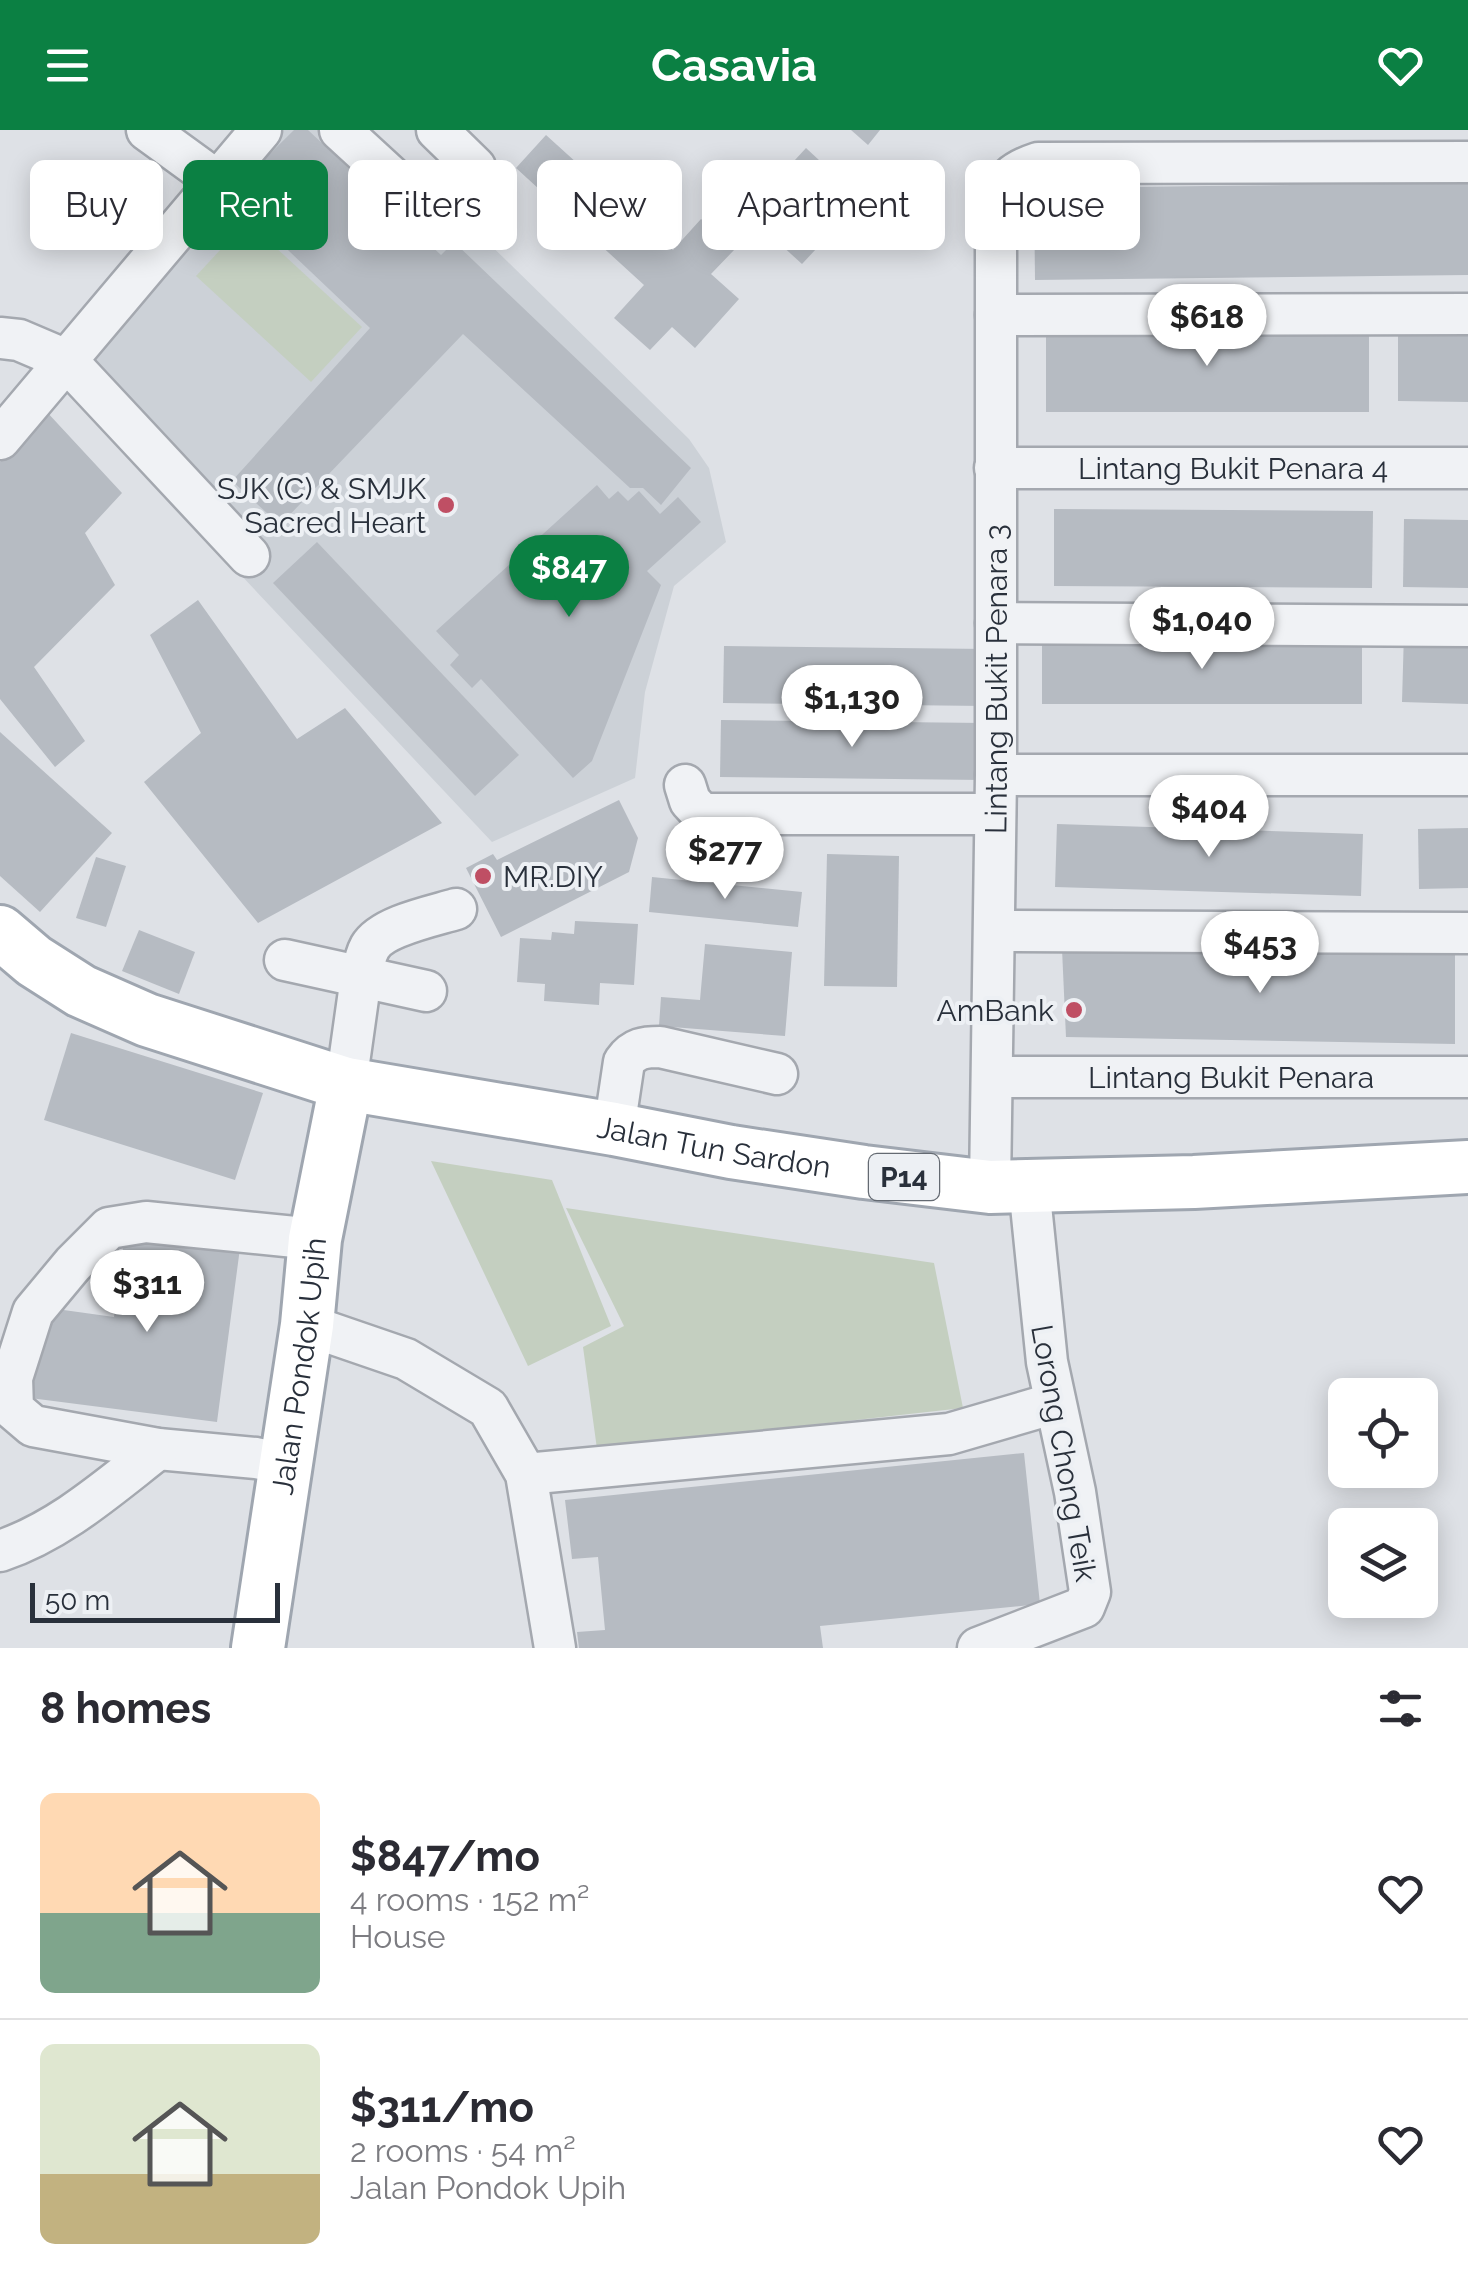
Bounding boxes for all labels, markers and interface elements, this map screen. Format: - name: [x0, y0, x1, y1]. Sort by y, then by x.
- icon: menu: [40, 38, 95, 93]
- icon: heart: [1373, 38, 1428, 93]
- text: Casavia: [651, 39, 817, 92]
- chip: Buy: [30, 160, 163, 250]
- chip: Rent: [183, 160, 328, 250]
- chip: Filters: [348, 160, 517, 250]
- chip: New: [537, 160, 682, 250]
- chip: Apartment: [702, 160, 945, 250]
- chip: House: [965, 160, 1140, 250]
- pin: $618: [1148, 284, 1266, 369]
- text: $618: [1170, 298, 1244, 335]
- street label: Lintang Bukit Penara 4: [1078, 451, 1388, 486]
- place label: SJK (C) & SMJK Sacred Heart: [217, 471, 427, 540]
- marker: SJK (C) & SMJK Sacred Heart: [435, 494, 457, 516]
- street label: Lintang Bukit Penara 3: [978, 524, 1014, 834]
- pin: $847: [510, 535, 628, 620]
- text: $847: [531, 549, 607, 586]
- pin: $1,040: [1121, 587, 1283, 672]
- text: $1,040: [1151, 601, 1253, 638]
- pin: $1,130: [771, 665, 933, 750]
- text: $1,130: [804, 679, 900, 716]
- pin: $404: [1150, 775, 1268, 860]
- text: $404: [1171, 789, 1247, 826]
- pin: $277: [666, 817, 784, 902]
- text: $277: [688, 831, 762, 868]
- place label: MR.DIY: [503, 859, 603, 894]
- marker: MR.DIY: [472, 865, 494, 887]
- pin: $453: [1201, 911, 1319, 996]
- text: $453: [1223, 925, 1297, 962]
- place label: AmBank: [936, 993, 1054, 1028]
- marker: AmBank: [1063, 999, 1085, 1021]
- street label: Lintang Bukit Penara: [1088, 1060, 1374, 1095]
- street label: Jalan Tun Sardon: [595, 1109, 833, 1184]
- road number: P14: [869, 1154, 939, 1200]
- street label: Jalan Pondok Upih: [264, 1236, 333, 1497]
- pin: $311: [88, 1250, 206, 1335]
- text: $311: [112, 1264, 182, 1301]
- street label: Lorong Chong Teik: [1024, 1322, 1104, 1584]
- map controls: [1328, 1378, 1438, 1618]
- button: locate: [1328, 1378, 1438, 1488]
- button: layers: [1328, 1508, 1438, 1618]
- scale bar: [30, 1578, 280, 1622]
- text: 50 m: [45, 1584, 110, 1617]
- icon: filters: [1373, 1681, 1428, 1736]
- text: 8 homes: [40, 1684, 211, 1733]
- text: $847/mo: [350, 1832, 540, 1881]
- icon: home: [120, 1833, 240, 1953]
- icon: heart: [1373, 1866, 1428, 1921]
- text: 4 rooms · 152 m²: [350, 1881, 589, 1918]
- text: House: [350, 1918, 446, 1955]
- text: $311/mo: [350, 2083, 534, 2132]
- icon: home: [120, 2084, 240, 2204]
- icon: heart: [1373, 2117, 1428, 2172]
- text: 2 rooms · 54 m²: [350, 2132, 576, 2169]
- text: Jalan Pondok Upih: [350, 2169, 626, 2206]

